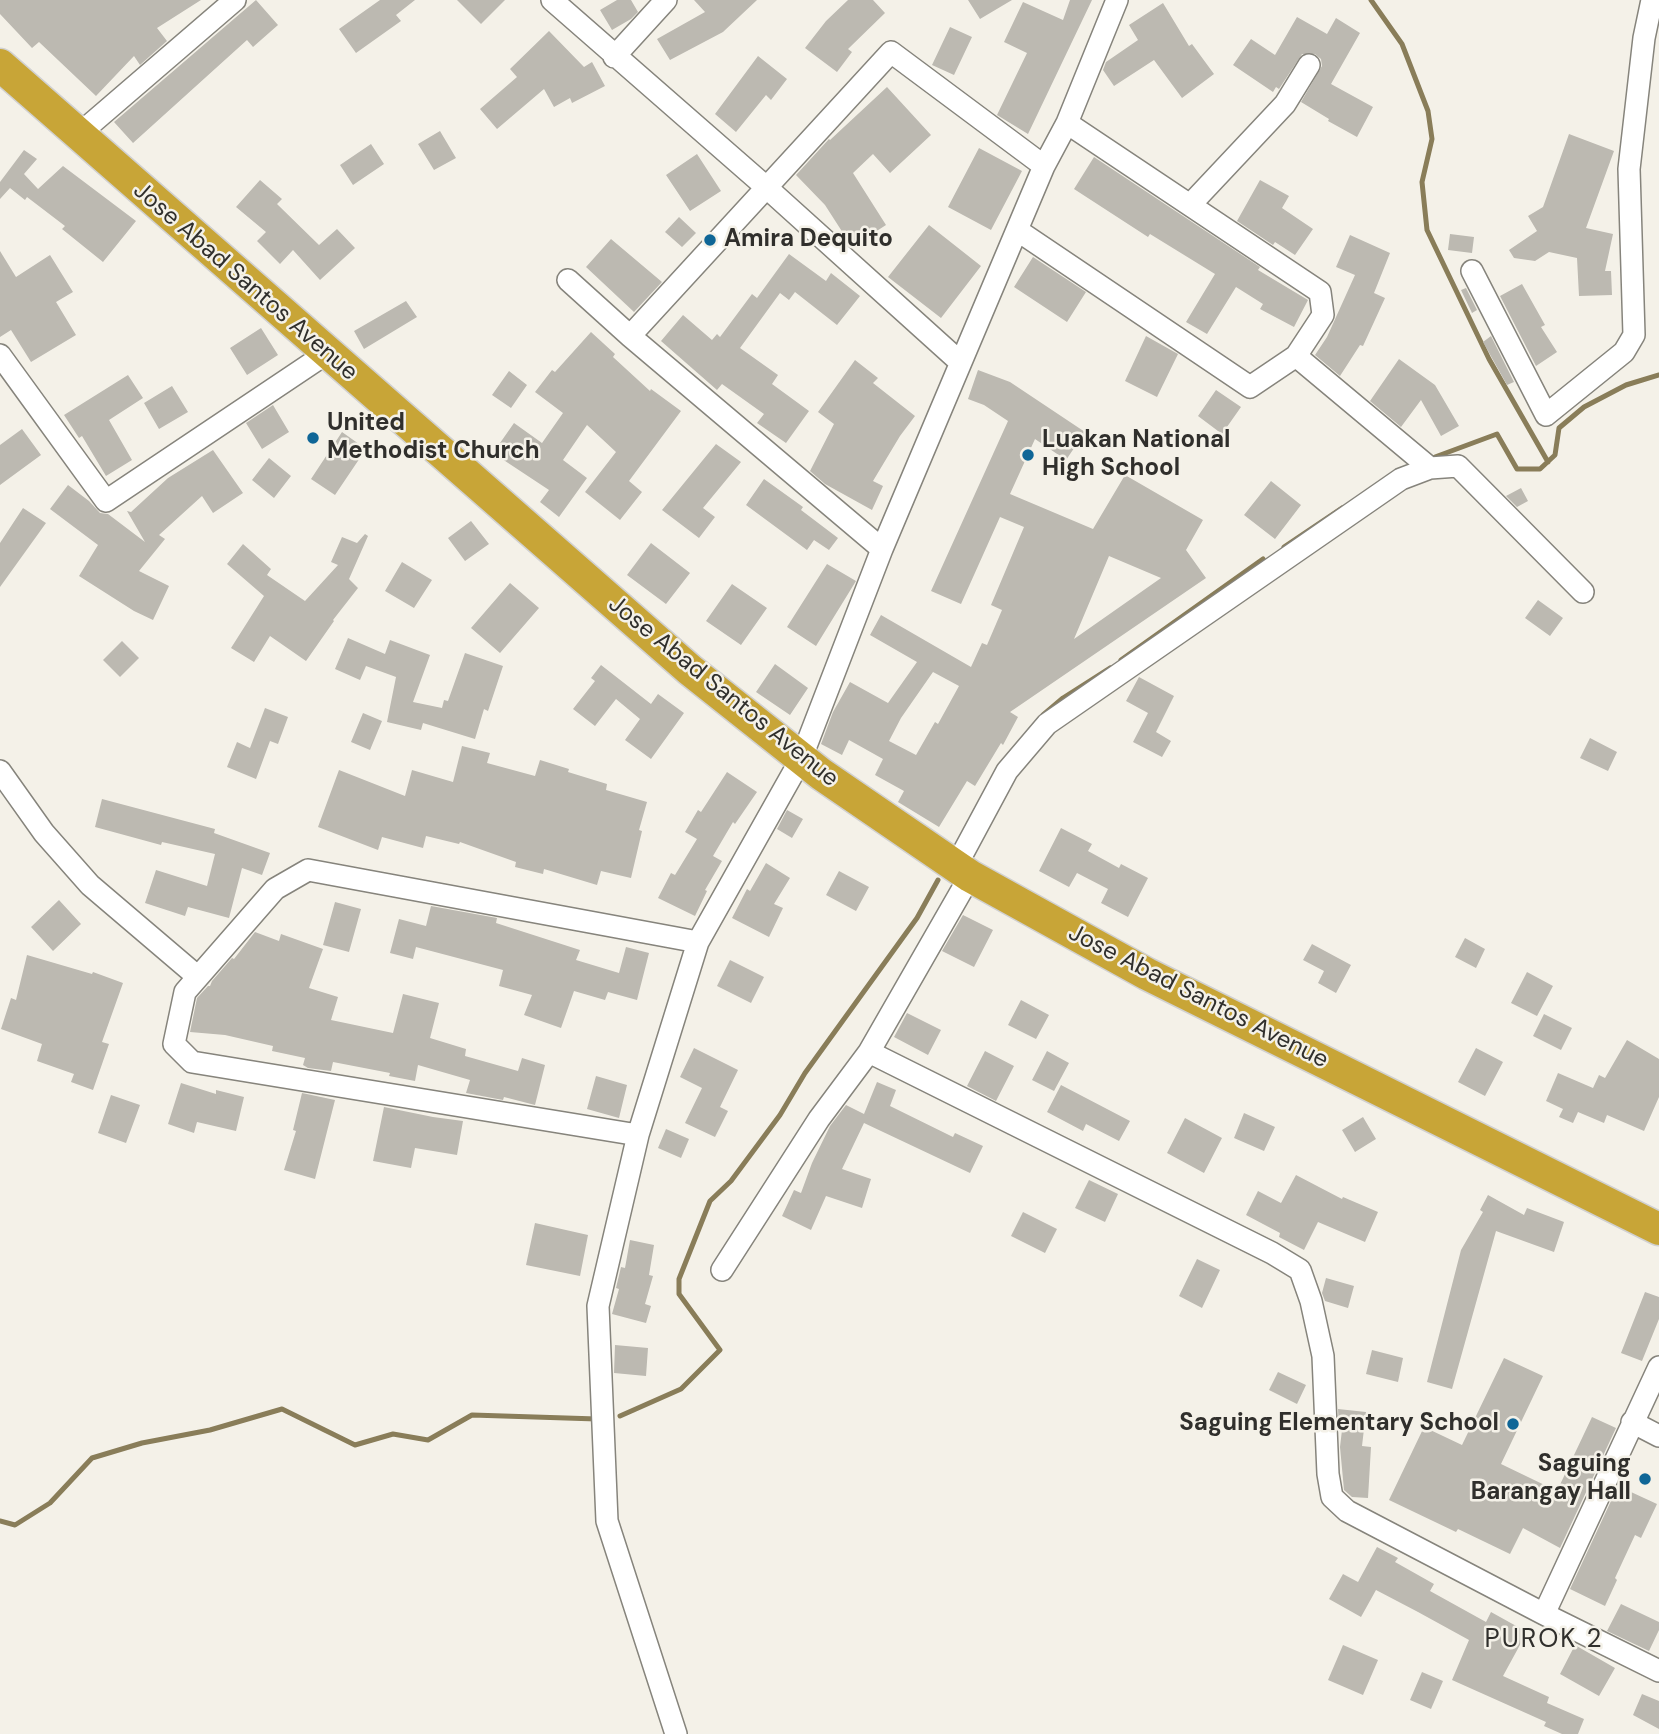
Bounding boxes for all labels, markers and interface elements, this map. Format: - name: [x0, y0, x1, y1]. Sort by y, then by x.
- street label: Jose Abad Santos Avenue: [127, 177, 363, 387]
- place label: Amira Dequito: [724, 226, 893, 254]
- marker: Amira Dequito: [702, 232, 718, 248]
- place label: United Methodist Church: [327, 410, 539, 466]
- place label: Luakan National High School: [1042, 427, 1230, 483]
- marker: United Methodist Church: [305, 430, 321, 446]
- marker: Luakan National High School: [1020, 447, 1036, 463]
- street label: Jose Abad Santos Avenue: [602, 590, 844, 794]
- street label: Jose Abad Santos Avenue: [1063, 919, 1333, 1075]
- place label: Saguing Elementary School: [1179, 1410, 1499, 1438]
- marker: Saguing Elementary School: [1505, 1416, 1521, 1432]
- place label: Saguing Barangay Hall: [1471, 1451, 1631, 1507]
- marker: Saguing Barangay Hall: [1637, 1471, 1653, 1487]
- district label: PUROK 2: [1485, 1624, 1603, 1656]

